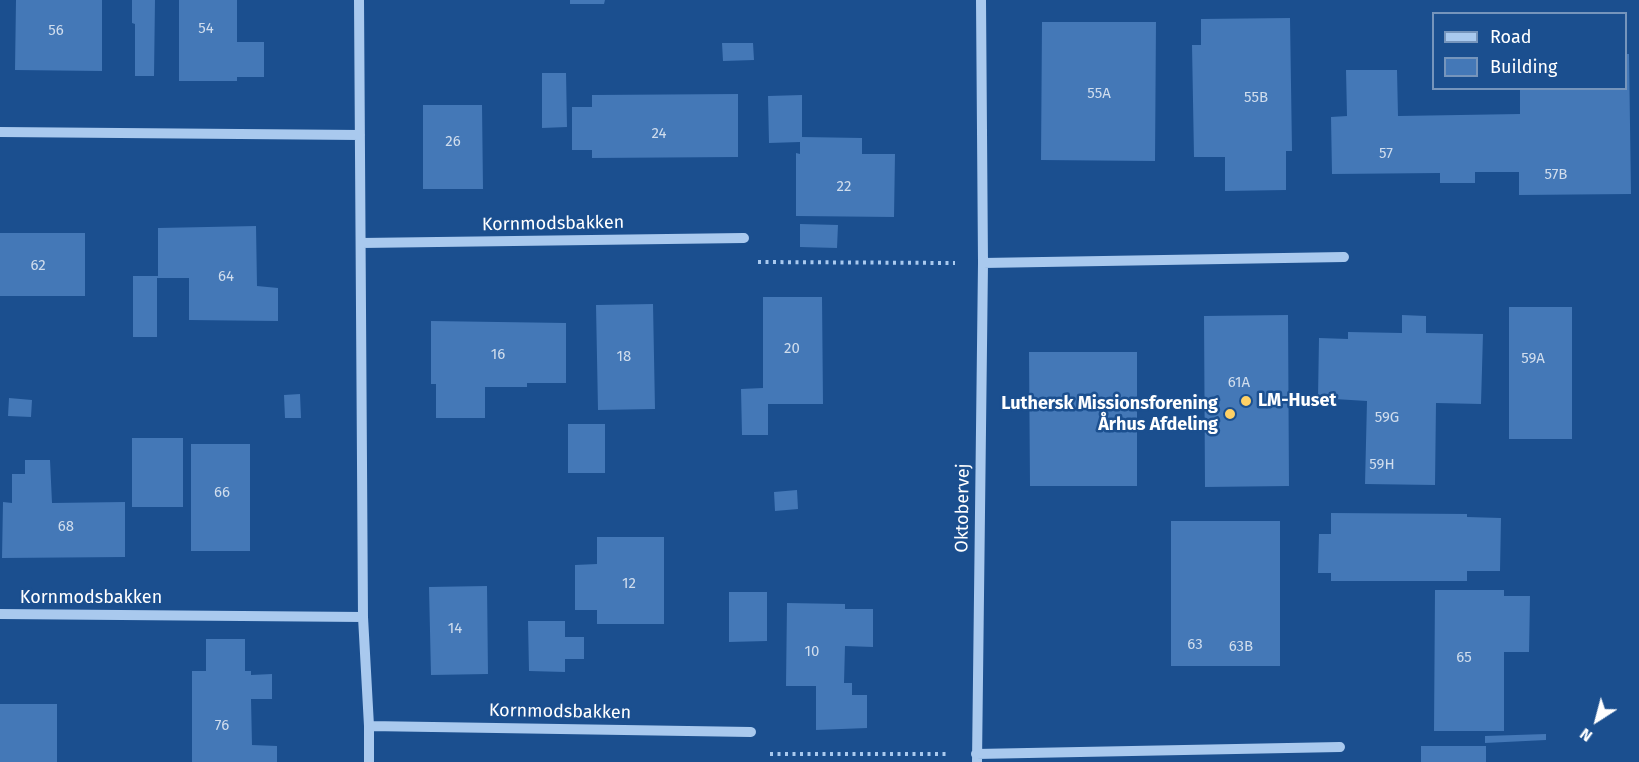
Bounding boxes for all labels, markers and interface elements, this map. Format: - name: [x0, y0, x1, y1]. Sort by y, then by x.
- legend: [1432, 12, 1627, 90]
- house number: 54: [198, 20, 214, 38]
- house number: 56: [48, 22, 64, 40]
- text: Road: [1490, 26, 1532, 48]
- text: Building: [1490, 56, 1557, 78]
- house number: 55A: [1087, 85, 1111, 103]
- house number: 55B: [1244, 89, 1268, 107]
- house number: 24: [652, 125, 666, 143]
- house number: 26: [445, 133, 461, 151]
- house number: 57: [1379, 145, 1393, 163]
- house number: 57B: [1545, 166, 1567, 184]
- house number: 22: [837, 178, 851, 196]
- street label: Kornmodsbakken: [482, 212, 624, 236]
- house number: 62: [30, 257, 46, 275]
- house number: 64: [218, 268, 234, 286]
- house number: 20: [784, 340, 800, 358]
- house number: 16: [491, 346, 505, 364]
- house number: 18: [617, 348, 631, 366]
- house number: 59A: [1521, 350, 1545, 368]
- house number: 61A: [1228, 374, 1250, 392]
- place label: LM-Huset: [1258, 390, 1336, 412]
- place label: Luthersk Missionsforening Århus Afdeling: [1001, 393, 1218, 436]
- marker: LM-Huset: [1239, 394, 1253, 408]
- marker: Luthersk Missionsforening Århus Afdeling: [1223, 407, 1237, 421]
- house number: 59G: [1375, 409, 1399, 427]
- house number: 59H: [1369, 456, 1395, 474]
- street label: Oktobervej: [951, 463, 975, 553]
- house number: 66: [214, 484, 230, 502]
- house number: 68: [58, 518, 74, 536]
- house number: 12: [622, 575, 636, 593]
- street label: Kornmodsbakken: [20, 587, 162, 609]
- house number: 14: [448, 620, 462, 638]
- house number: 63: [1187, 636, 1203, 654]
- house number: 63B: [1229, 638, 1253, 656]
- house number: 10: [805, 643, 819, 661]
- house number: 65: [1456, 649, 1472, 667]
- north arrow: [1567, 690, 1627, 750]
- street label: Kornmodsbakken: [489, 700, 631, 724]
- house number: 76: [215, 717, 229, 735]
- text: N: [1576, 724, 1596, 746]

